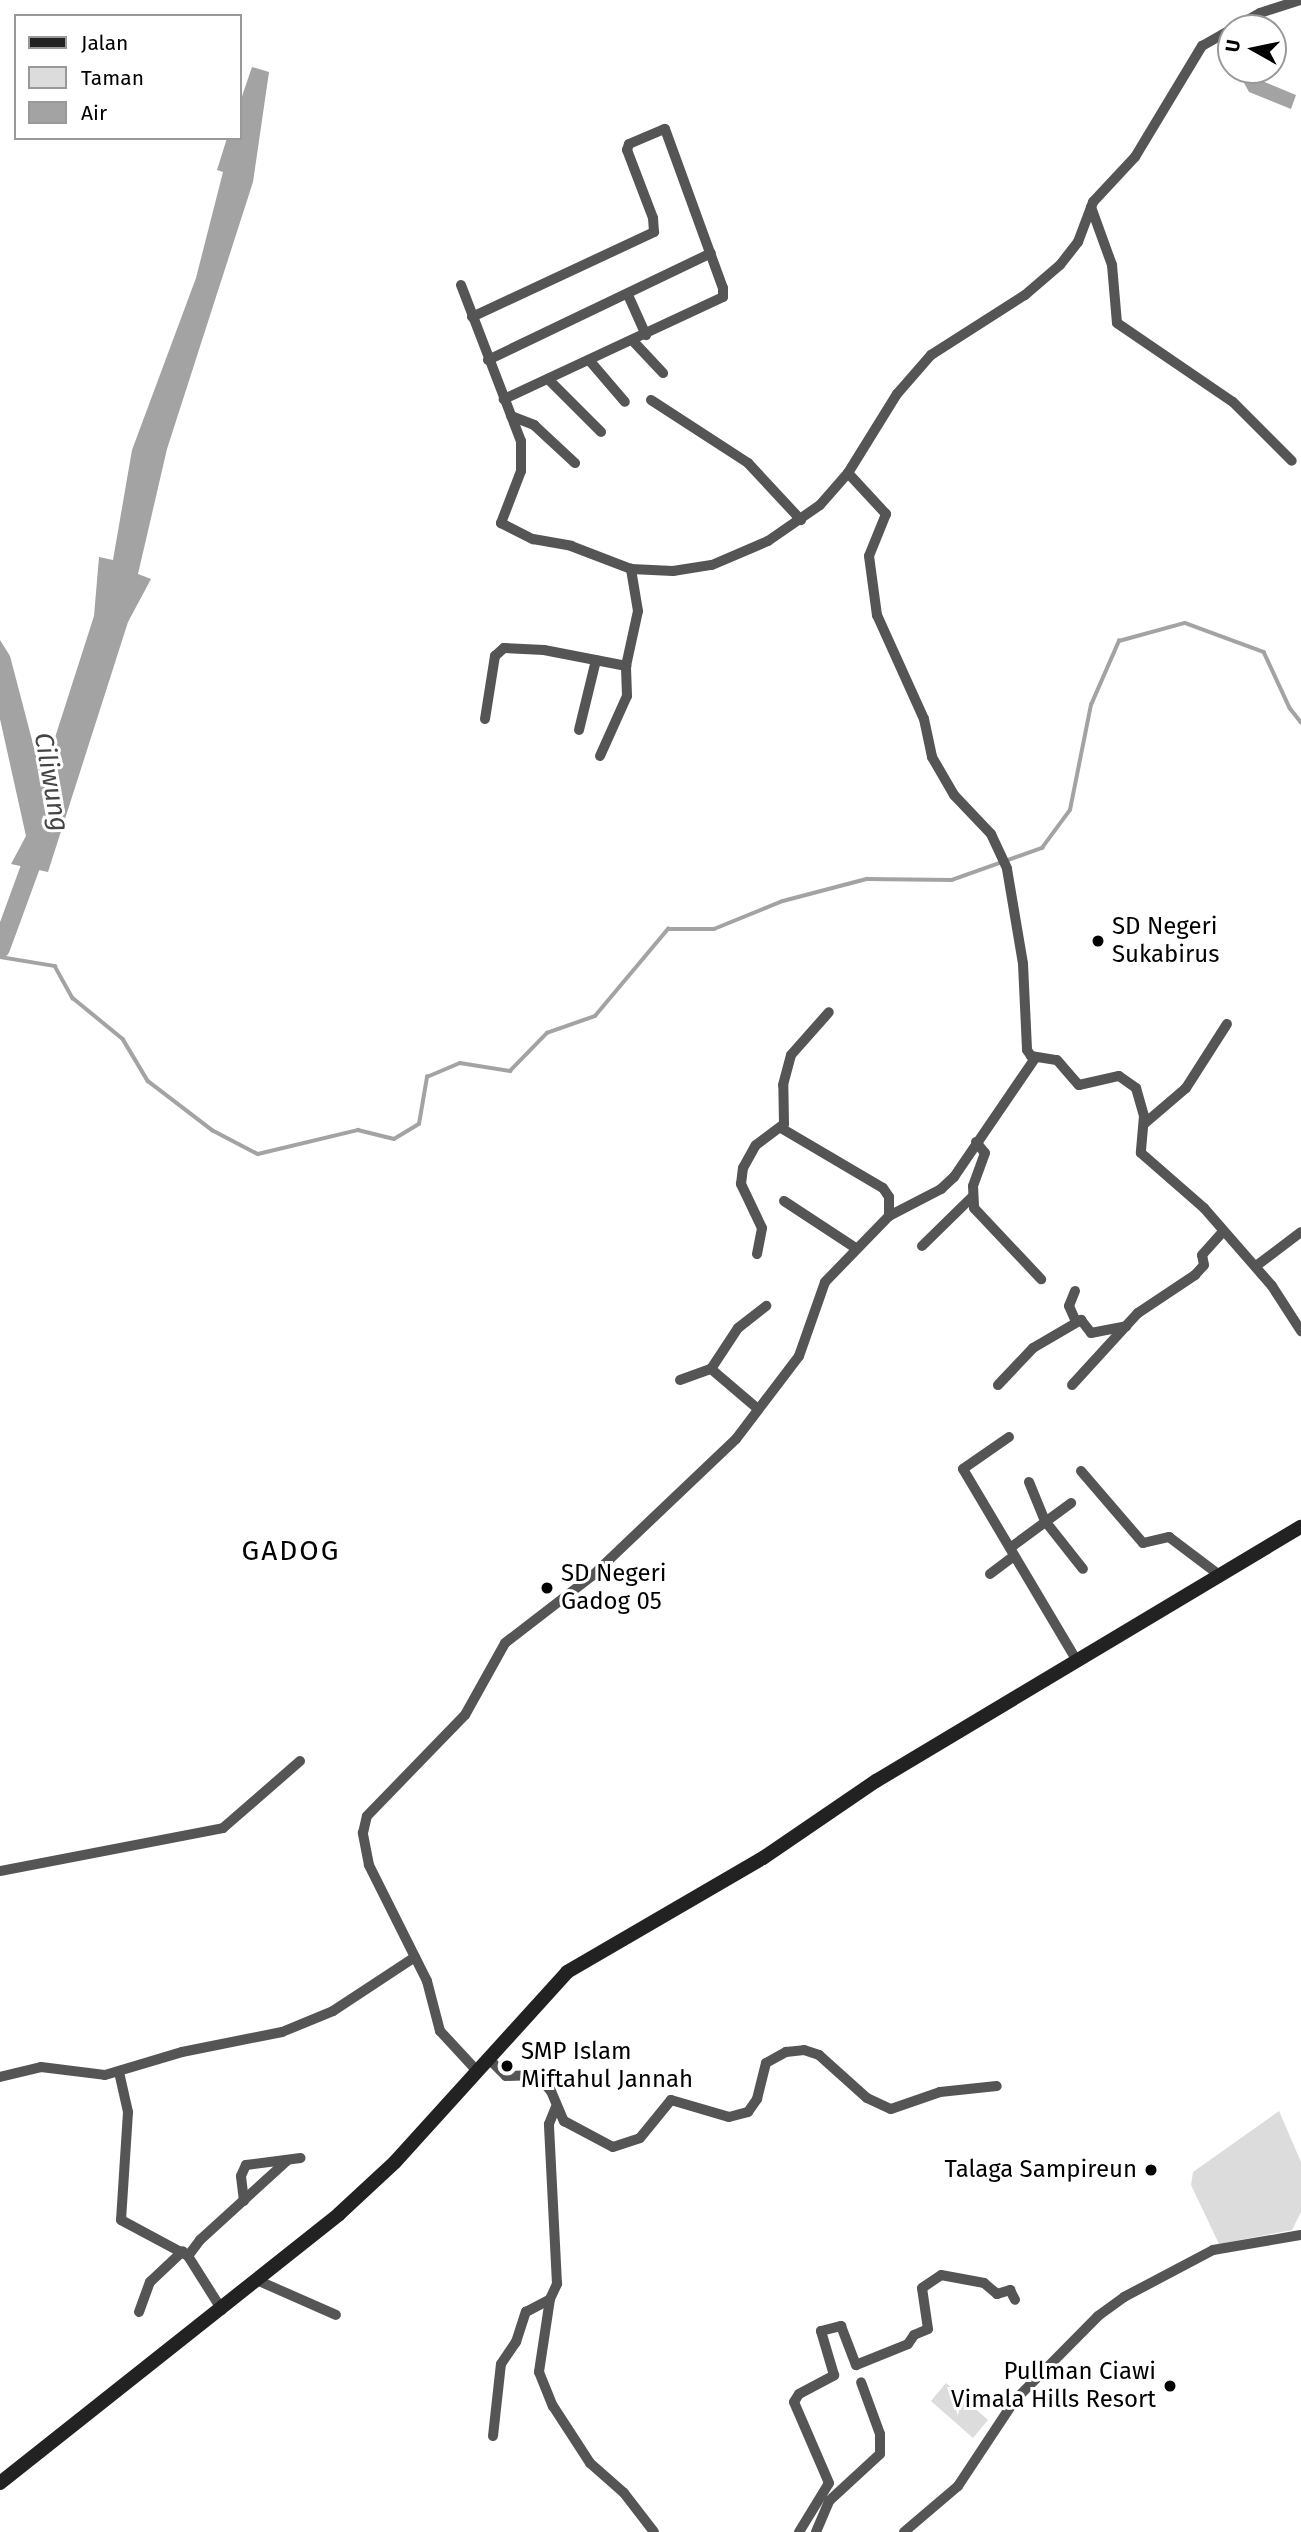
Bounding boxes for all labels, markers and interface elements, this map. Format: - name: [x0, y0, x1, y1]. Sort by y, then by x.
- legend: [14, 14, 242, 140]
- north arrow: [1217, 14, 1287, 84]
- text: Jalan: [81, 30, 128, 56]
- text: U: [1220, 38, 1245, 54]
- text: Taman: [81, 65, 144, 91]
- text: Air: [81, 100, 107, 126]
- water label: Ciliwung: [27, 730, 75, 834]
- place label: SD Negeri Sukabirus: [1112, 913, 1219, 969]
- marker: SD Negeri Sukabirus: [1090, 933, 1106, 949]
- district label: GADOG: [242, 1534, 340, 1568]
- place label: SD Negeri Gadog 05: [561, 1560, 667, 1616]
- marker: SD Negeri Gadog 05: [539, 1580, 555, 1596]
- place label: SMP Islam Miftahul Jannah: [521, 2038, 693, 2094]
- marker: SMP Islam Miftahul Jannah: [499, 2058, 515, 2074]
- place label: Talaga Sampireun: [944, 2156, 1137, 2184]
- marker: Talaga Sampireun: [1143, 2162, 1159, 2178]
- place label: Pullman Ciawi Vimala Hills Resort: [951, 2358, 1156, 2414]
- marker: Pullman Ciawi Vimala Hills Resort: [1162, 2378, 1178, 2394]

